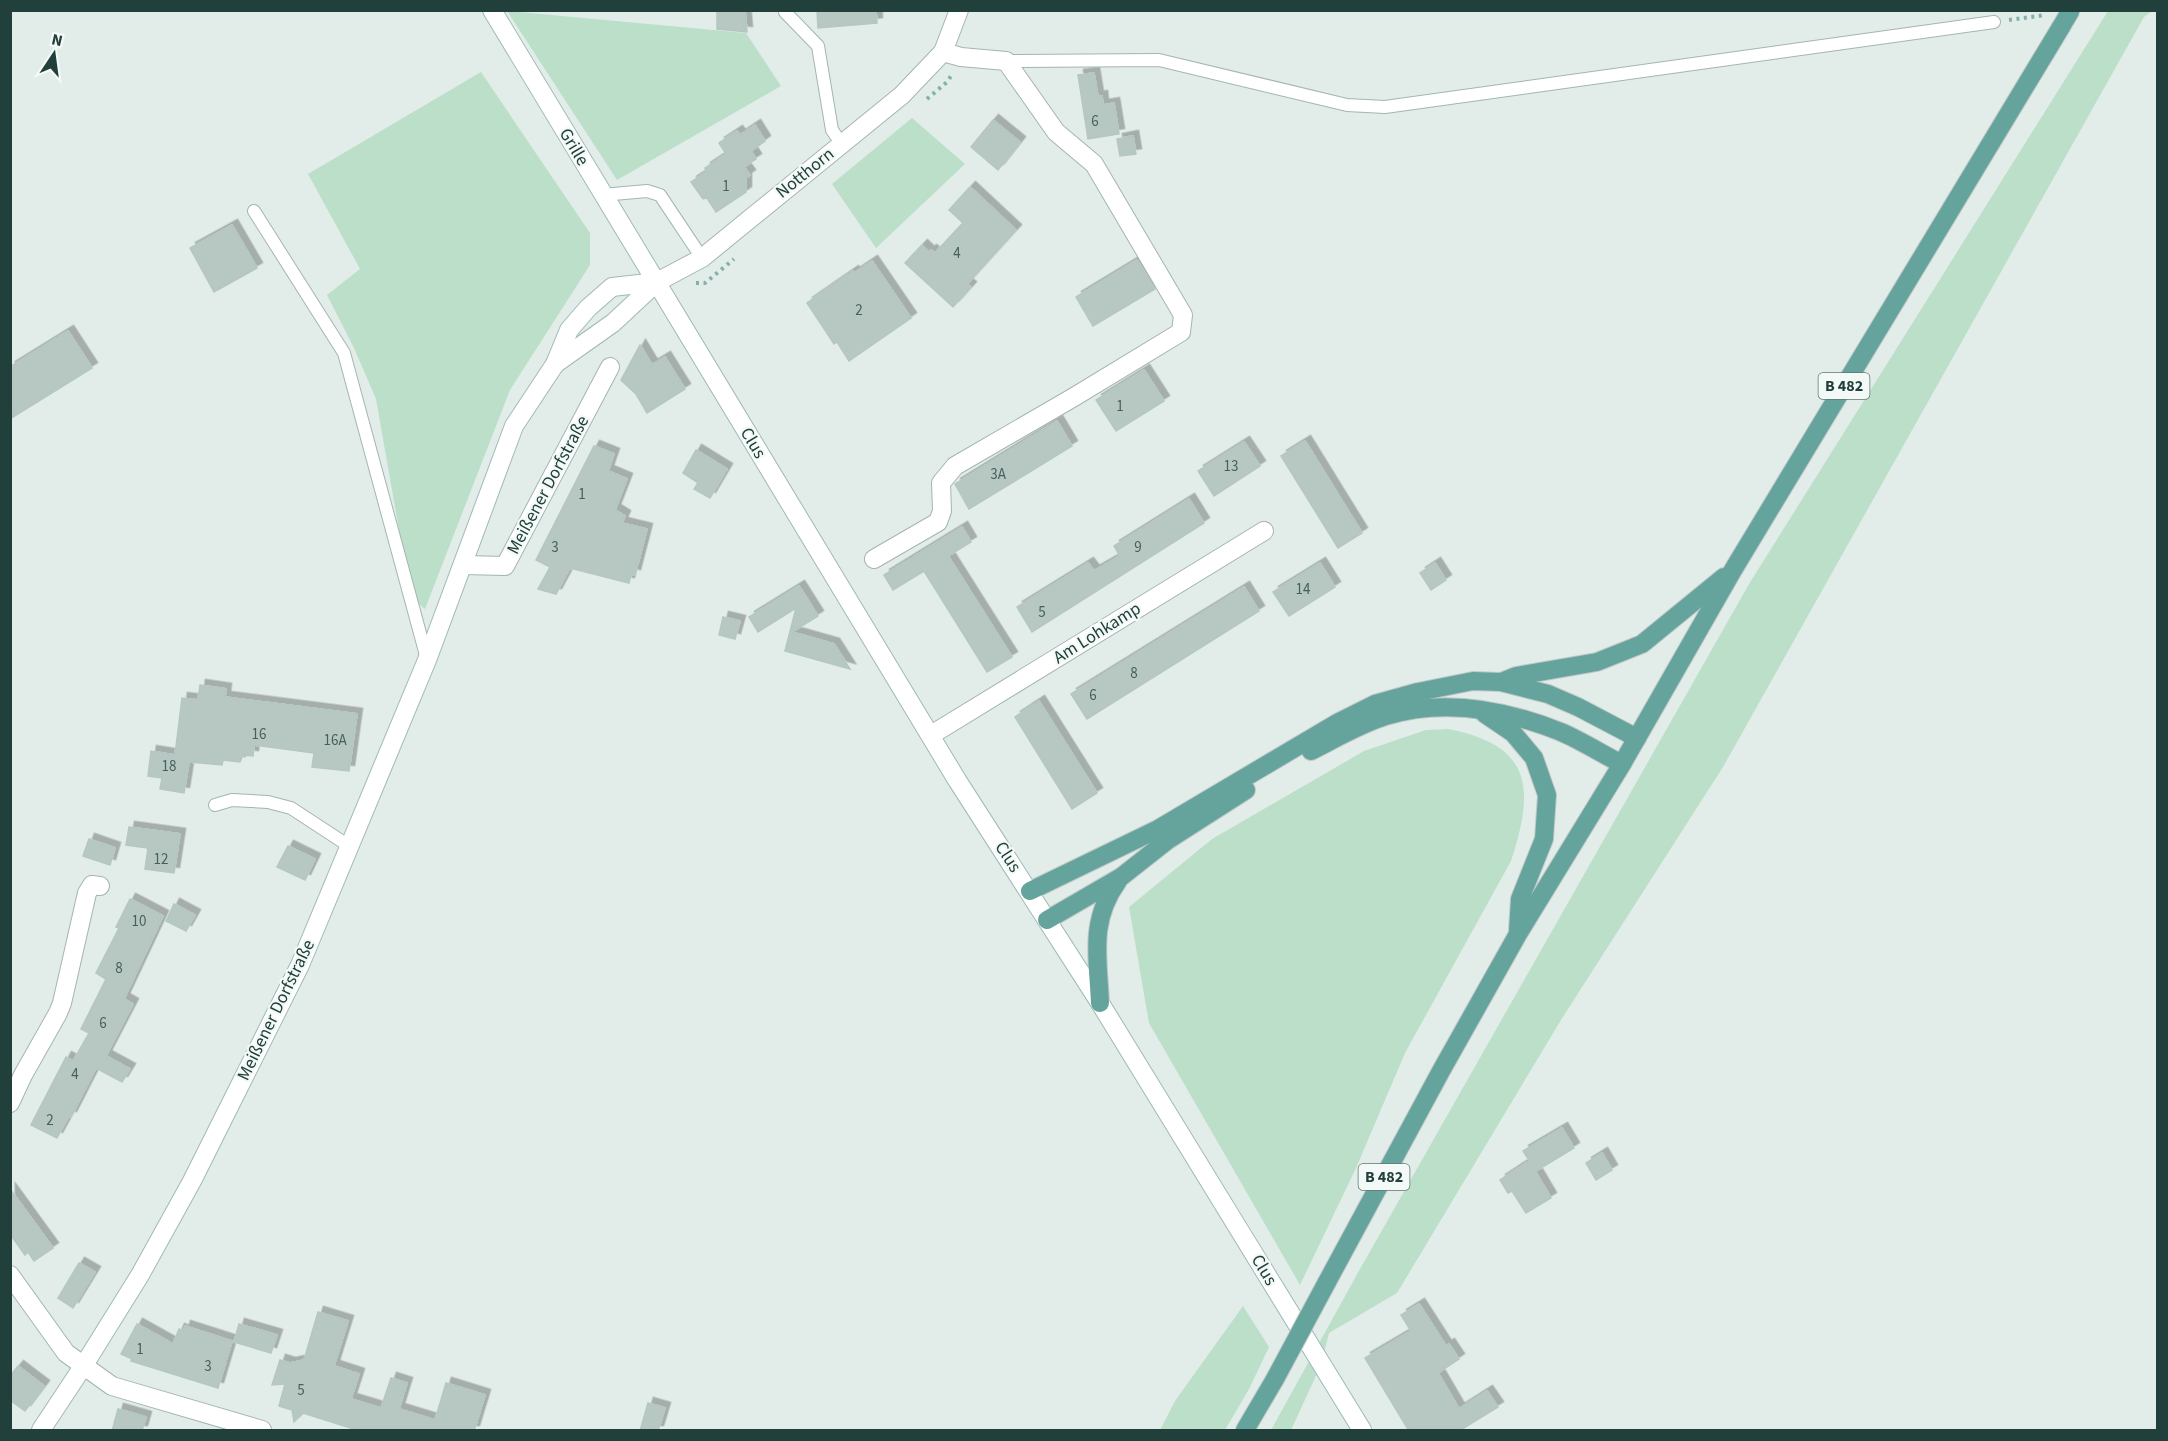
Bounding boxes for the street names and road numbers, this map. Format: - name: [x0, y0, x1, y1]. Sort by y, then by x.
- street label: Grille: [553, 123, 595, 171]
- street label: Notthorn: [770, 142, 840, 204]
- road number: B 482: [1818, 373, 1870, 399]
- street label: Meißener Dorfstraße: [501, 411, 595, 559]
- street label: Clus: [734, 423, 772, 463]
- street label: Am Lohkamp: [1048, 596, 1146, 670]
- street label: Clus: [989, 837, 1027, 877]
- street label: Meißener Dorfstraße: [231, 935, 321, 1085]
- road number: B 482: [1358, 1164, 1410, 1190]
- street label: Clus: [1245, 1250, 1283, 1290]

